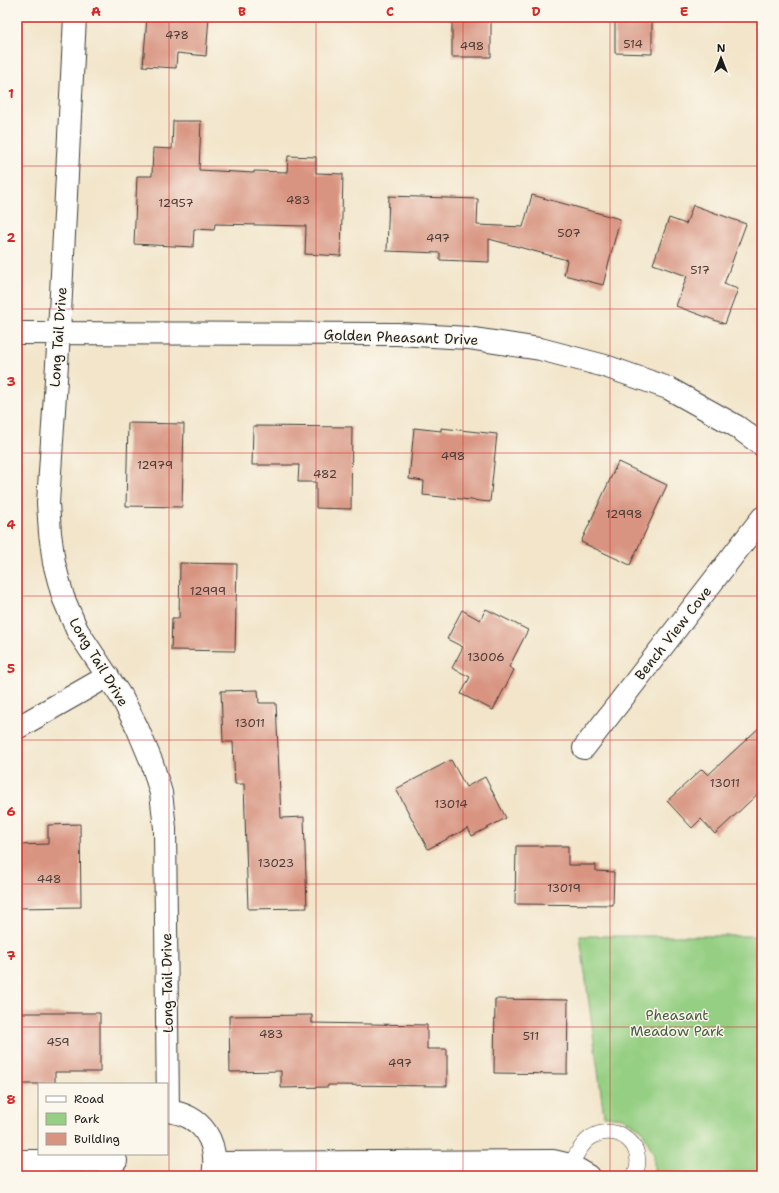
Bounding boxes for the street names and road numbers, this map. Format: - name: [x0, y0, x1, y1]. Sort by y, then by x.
- street label: Long Tail Drive: [46, 286, 70, 388]
- street label: Golden Pheasant Drive: [323, 325, 479, 349]
- street label: Bench View Cove: [631, 582, 715, 684]
- street label: Long Tail Drive: [65, 614, 133, 710]
- street label: Long Tail Drive: [157, 933, 177, 1033]

